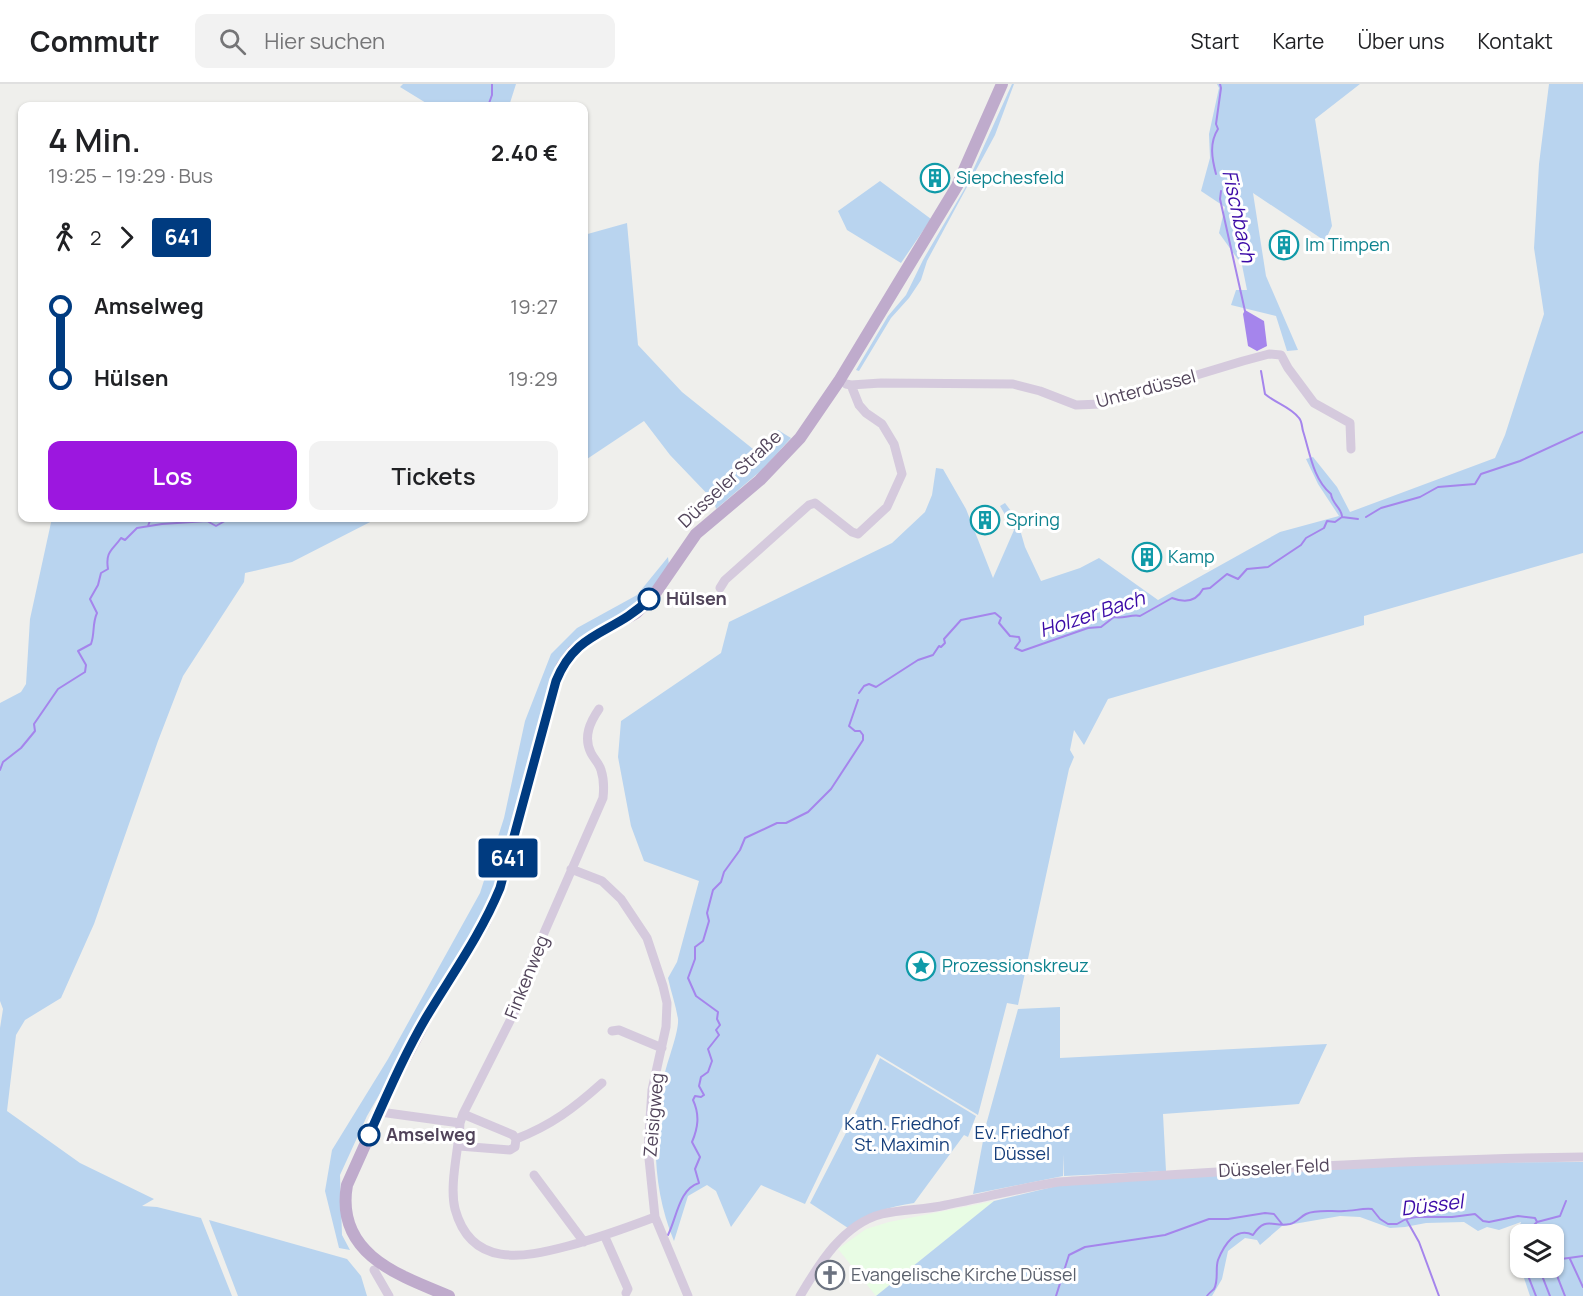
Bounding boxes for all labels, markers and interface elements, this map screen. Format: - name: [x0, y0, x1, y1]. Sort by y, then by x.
- search box: [195, 14, 615, 68]
- text: Commutr: [30, 22, 159, 60]
- icon: search: [216, 25, 249, 58]
- text: Hier suchen: [264, 26, 385, 56]
- text: Start: [1190, 27, 1239, 55]
- text: Karte: [1272, 27, 1324, 55]
- text: Über uns: [1357, 27, 1445, 55]
- text: Kontakt: [1478, 27, 1553, 55]
- text: 4 Min.: [48, 117, 141, 162]
- text: 2.40 €: [491, 138, 558, 168]
- text: 19:25 – 19:29 · Bus: [48, 162, 213, 189]
- building icon: Siepchesfeld: [919, 162, 951, 194]
- place label: Siepchesfeld: [956, 165, 1064, 189]
- water label: Fischbach: [1217, 167, 1263, 266]
- icon: walk: [48, 221, 81, 254]
- icon: forward: [110, 221, 143, 254]
- text: 641: [164, 223, 199, 251]
- text: 2: [90, 224, 101, 251]
- building icon: Im Timpen: [1268, 229, 1300, 261]
- place label: Im Timpen: [1305, 232, 1390, 256]
- text: Amselweg: [94, 291, 204, 321]
- text: 19:27: [510, 293, 558, 320]
- text: Hülsen: [94, 363, 168, 393]
- street label: Unterdüssel: [1093, 363, 1198, 413]
- text: 19:29: [508, 365, 558, 392]
- street label: Düsseler Straße: [673, 424, 786, 532]
- button: Los: [48, 441, 297, 510]
- button: Tickets: [309, 441, 558, 510]
- building icon: Spring: [969, 504, 1001, 536]
- place label: Spring: [1006, 507, 1060, 531]
- building icon: Kamp: [1131, 541, 1163, 573]
- place label: Kamp: [1168, 544, 1215, 568]
- water label: Holzer Bach: [1036, 583, 1149, 643]
- place label: Hülsen: [666, 586, 727, 610]
- marker: Hülsen: [638, 588, 660, 610]
- line badge: 641: [474, 838, 542, 878]
- text: 641: [490, 844, 526, 872]
- street label: Finkenweg: [498, 931, 554, 1022]
- place icon: Prozessionskreuz: [905, 950, 937, 982]
- place label: Prozessionskreuz: [942, 953, 1089, 977]
- street label: Zeisigweg: [637, 1072, 669, 1158]
- park label: Kath. Friedhof St. Maximin: [844, 1111, 960, 1156]
- park label: Ev. Friedhof Düssel: [975, 1120, 1070, 1165]
- place label: Amselweg: [386, 1122, 476, 1146]
- marker: Amselweg: [358, 1124, 380, 1146]
- street label: Düsseler Feld: [1218, 1152, 1330, 1182]
- water label: Düssel: [1399, 1187, 1467, 1222]
- map controls: [1510, 1224, 1564, 1278]
- button: layers: [1510, 1224, 1564, 1278]
- church icon: Evangelische Kirche Düssel: [814, 1259, 846, 1291]
- place label: Evangelische Kirche Düssel: [851, 1262, 1077, 1286]

